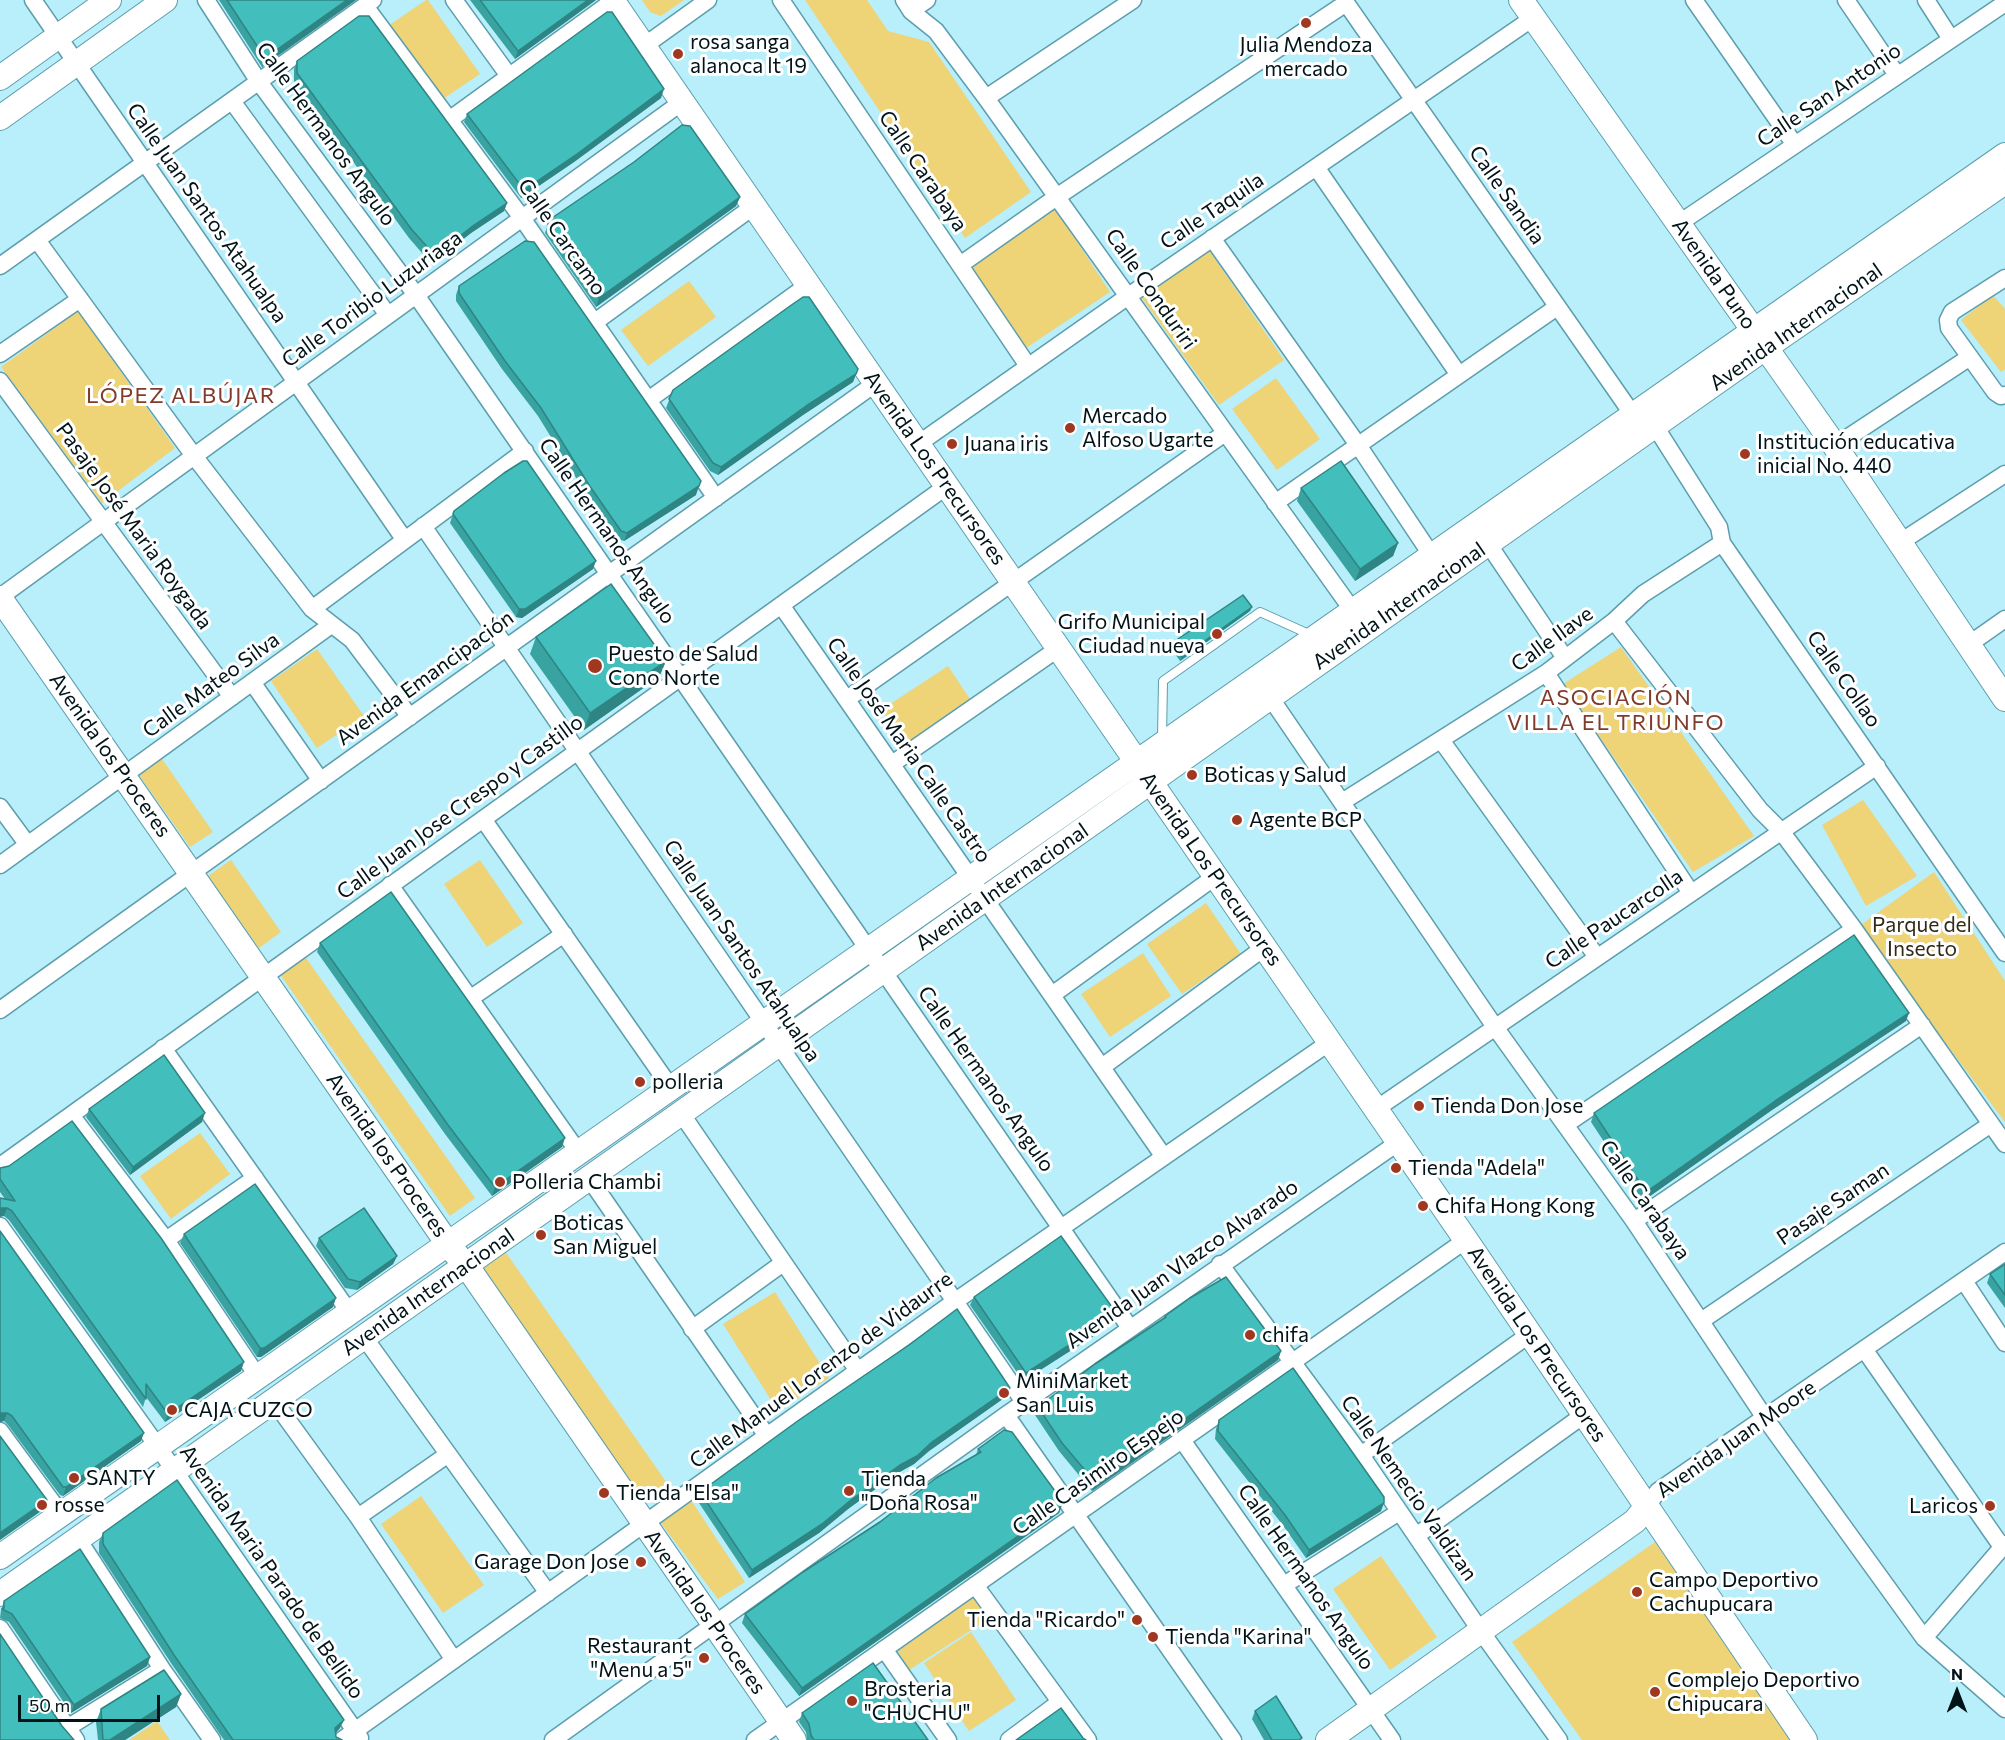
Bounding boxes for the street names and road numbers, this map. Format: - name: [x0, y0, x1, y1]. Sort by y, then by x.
- street label: Calle Hermanos Angulo: [251, 37, 401, 231]
- street label: Calle San Antonio: [1752, 38, 1906, 152]
- street label: Calle Juan Santos Atahualpa: [121, 98, 293, 328]
- street label: Calle Carabaya: [873, 106, 973, 236]
- street label: Calle Sandia: [1464, 141, 1550, 249]
- street label: Calle Taquila: [1155, 167, 1269, 255]
- street label: Calle Carcamo: [512, 174, 612, 300]
- street label: Avenida Puno: [1667, 214, 1761, 334]
- street label: Calle Conduriri: [1100, 224, 1202, 354]
- street label: Calle Toribio Luzuriaga: [277, 225, 467, 373]
- street label: Avenida Internacional: [1705, 258, 1887, 396]
- street label: Avenida Los Precursores: [858, 366, 1012, 570]
- street label: Pasaje José Maria Roygada: [51, 418, 217, 634]
- street label: Calle Hermanos Angulo: [533, 433, 681, 629]
- street label: Avenida Internacional: [1308, 537, 1490, 675]
- street label: Calle Ilave: [1506, 601, 1598, 677]
- street label: Avenida Emancipación: [331, 605, 519, 751]
- street label: Calle Collao: [1801, 626, 1887, 732]
- street label: Calle Mateo Silva: [138, 627, 284, 743]
- street label: Calle José Maria Calle Castro: [822, 633, 996, 867]
- street label: Avenida los Proceres: [44, 668, 176, 842]
- street label: Calle Juan Jose Crespo y Castillo: [332, 709, 588, 905]
- street label: Avenida Los Precursores: [1134, 767, 1288, 971]
- street label: Avenida Internacional: [911, 818, 1093, 956]
- street label: Calle Juan Santos Atahualpa: [658, 835, 826, 1067]
- street label: Calle Paucarcolla: [1540, 864, 1688, 974]
- street label: Calle Hermanos Angulo: [912, 981, 1060, 1177]
- street label: Avenida los Proceres: [321, 1068, 453, 1242]
- street label: Calle Carabaya: [1594, 1135, 1696, 1265]
- street label: Pasaje Saman: [1772, 1157, 1894, 1251]
- street label: Avenida Juan Vlazco Alvarado: [1061, 1174, 1303, 1354]
- street label: Avenida Internacional: [337, 1223, 519, 1361]
- street label: Avenida Los Precursores: [1462, 1241, 1612, 1447]
- street label: Calle Manuel Lorenzo de Vidaurre: [685, 1266, 957, 1474]
- street label: Avenida Juan Moore: [1651, 1375, 1821, 1503]
- street label: Calle Nemecio Valdizan: [1335, 1391, 1483, 1585]
- street label: Calle Casimiro Espejo: [1008, 1403, 1188, 1541]
- street label: Avenida Maria Parado de Bellido: [174, 1440, 370, 1704]
- street label: Calle Hermanos Angulo: [1232, 1479, 1380, 1675]
- street label: Avenida los Proceres: [639, 1525, 771, 1699]

